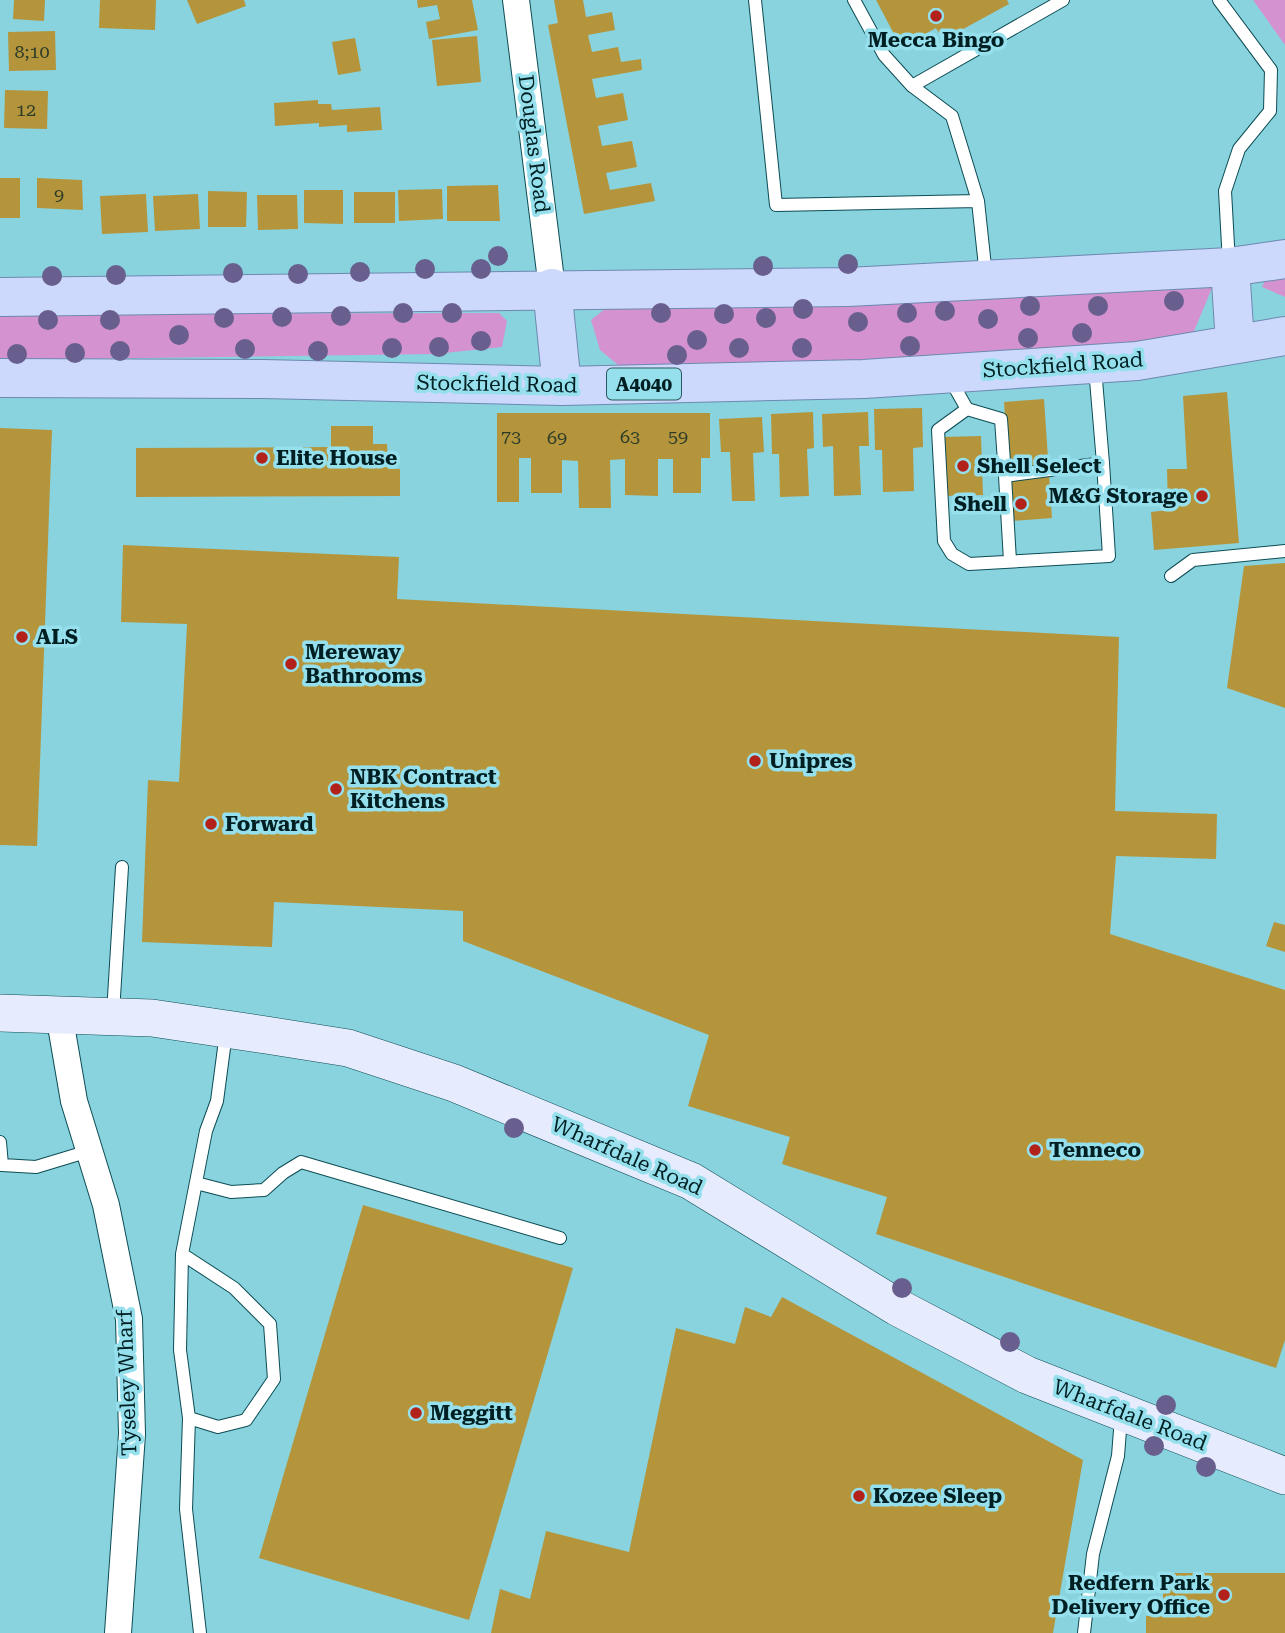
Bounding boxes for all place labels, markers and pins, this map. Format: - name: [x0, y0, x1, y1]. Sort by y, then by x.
- marker: Mecca Bingo: [928, 8, 944, 24]
- place label: Mecca Bingo: [868, 28, 1004, 52]
- place label: Elite House: [276, 446, 397, 470]
- marker: Elite House: [254, 450, 270, 466]
- place label: Shell Select: [977, 454, 1102, 478]
- marker: Shell Select: [955, 458, 971, 474]
- place label: M&G Storage: [1049, 484, 1188, 508]
- marker: M&G Storage: [1194, 488, 1210, 504]
- place label: Shell: [954, 492, 1007, 516]
- marker: Shell: [1013, 496, 1029, 512]
- place label: ALS: [36, 625, 78, 649]
- marker: ALS: [14, 629, 30, 645]
- place label: Mereway Bathrooms: [305, 640, 423, 688]
- marker: Mereway Bathrooms: [283, 656, 299, 672]
- place label: Unipres: [769, 749, 853, 773]
- marker: Unipres: [747, 753, 763, 769]
- place label: NBK Contract Kitchens: [350, 765, 497, 813]
- marker: NBK Contract Kitchens: [328, 781, 344, 797]
- place label: Forward: [225, 812, 314, 836]
- marker: Forward: [203, 816, 219, 832]
- place label: Tenneco: [1049, 1138, 1141, 1162]
- marker: Tenneco: [1027, 1142, 1043, 1158]
- place label: Meggitt: [430, 1401, 513, 1425]
- marker: Meggitt: [408, 1405, 424, 1421]
- place label: Kozee Sleep: [873, 1484, 1002, 1508]
- marker: Kozee Sleep: [851, 1488, 867, 1504]
- place label: Redfern Park Delivery Office: [1052, 1571, 1210, 1619]
- marker: Redfern Park Delivery Office: [1216, 1587, 1232, 1603]

